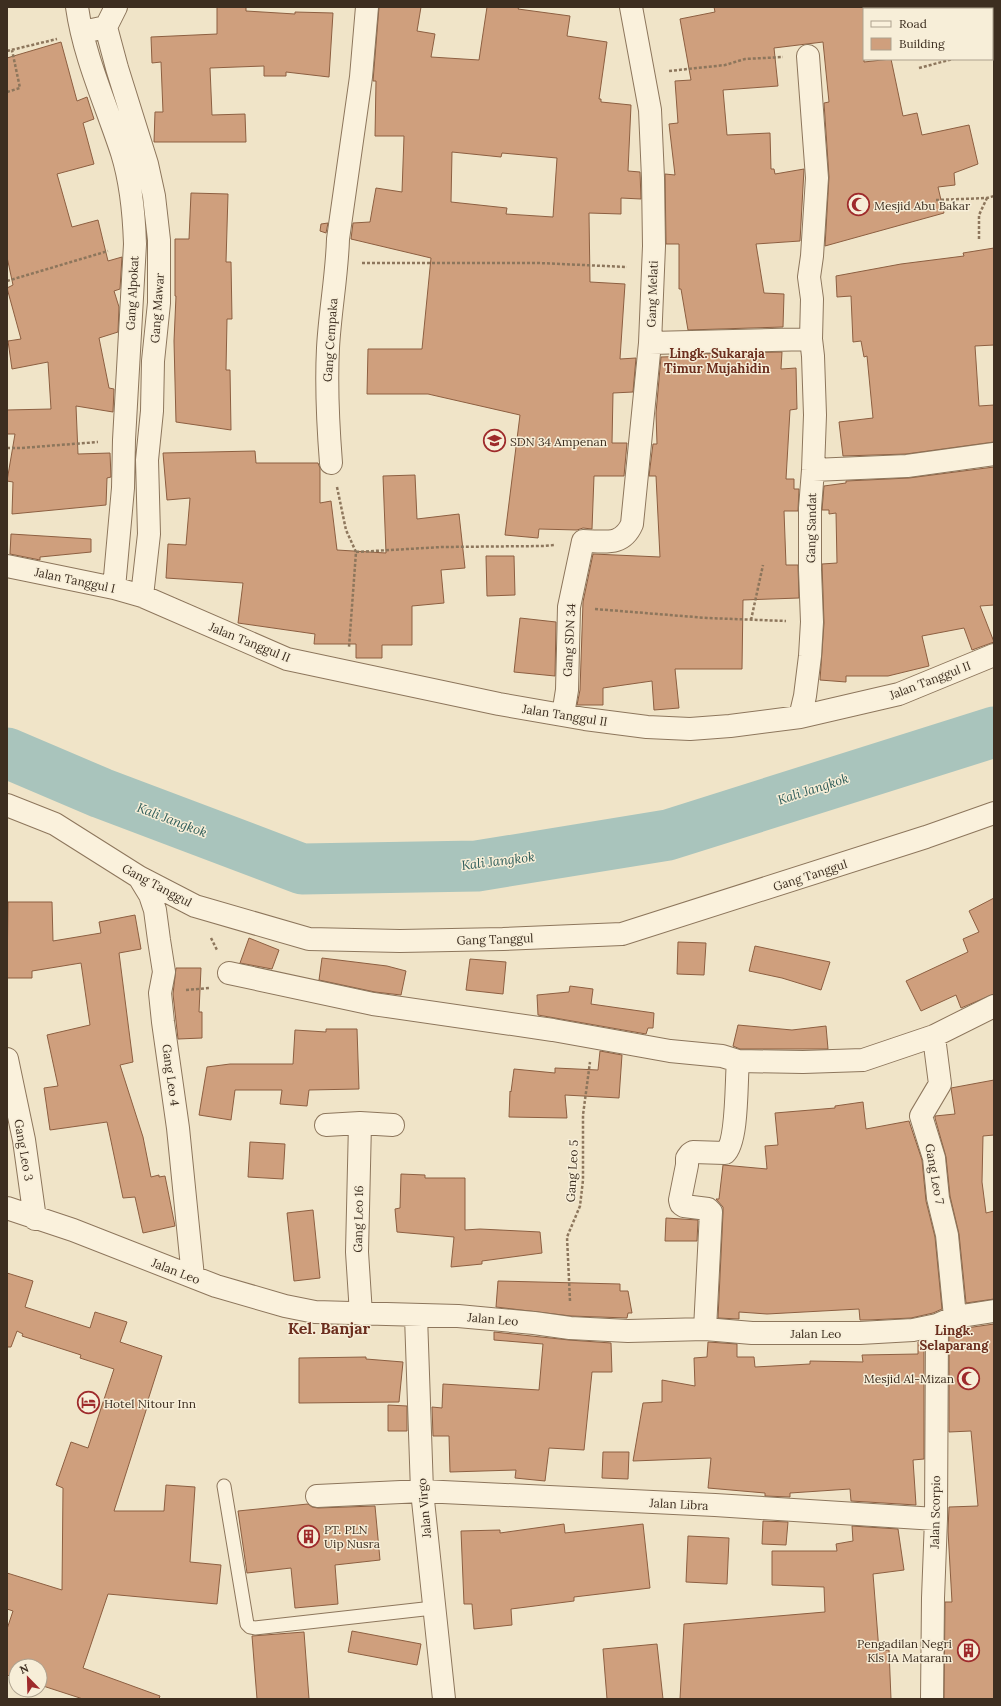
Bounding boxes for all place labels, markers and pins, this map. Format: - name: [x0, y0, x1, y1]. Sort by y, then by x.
- mosque icon: Mesjid Abu Bakar: [846, 192, 872, 218]
- place label: Mesjid Abu Bakar: [874, 198, 971, 213]
- school or university icon: SDN 34 Ampenan: [482, 428, 508, 454]
- place label: SDN 34 Ampenan: [510, 434, 607, 449]
- mosque icon: Mesjid Al-Mizan: [956, 1365, 982, 1391]
- place label: Mesjid Al-Mizan: [864, 1371, 954, 1386]
- hotel icon: Hotel Nitour Inn: [76, 1390, 102, 1416]
- place label: Hotel Nitour Inn: [104, 1396, 196, 1411]
- place label: PT. PLN Uip Nusra: [324, 1522, 380, 1551]
- building icon: PT. PLN Uip Nusra: [296, 1523, 322, 1549]
- place label: Pengadilan Negri Kls IA Mataram: [857, 1636, 952, 1665]
- building icon: Pengadilan Negri Kls IA Mataram: [955, 1637, 981, 1663]

